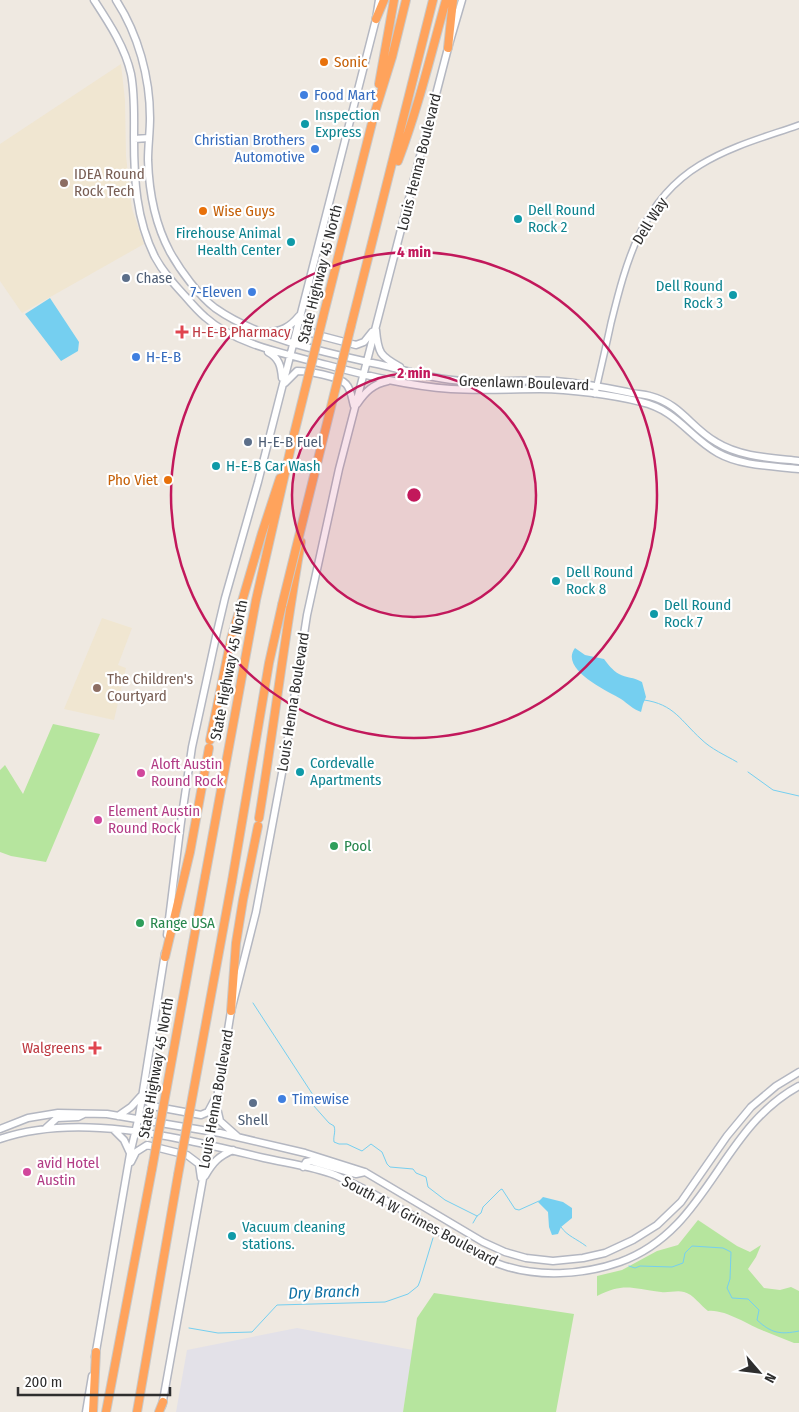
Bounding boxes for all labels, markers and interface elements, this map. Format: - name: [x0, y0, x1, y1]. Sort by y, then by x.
- place label: Sonic: [334, 53, 368, 71]
- marker: Sonic: [318, 56, 330, 68]
- place label: Food Mart: [314, 86, 376, 104]
- marker: Food Mart: [298, 89, 310, 101]
- street label: Louis Henna Boulevard: [393, 92, 445, 232]
- place label: Inspection Express: [315, 106, 380, 141]
- marker: Inspection Express: [299, 118, 311, 130]
- place label: Christian Brothers Automotive: [194, 131, 305, 166]
- marker: Christian Brothers Automotive: [309, 143, 321, 155]
- place label: IDEA Round Rock Tech: [74, 165, 145, 200]
- marker: IDEA Round Rock Tech: [58, 177, 70, 189]
- street label: Dell Way: [629, 194, 672, 248]
- place label: Dell Round Rock 2: [528, 201, 595, 236]
- place label: Wise Guys: [213, 202, 275, 220]
- street label: State Highway 45 North: [294, 203, 346, 345]
- marker: Wise Guys: [197, 205, 209, 217]
- marker: Dell Round Rock 2: [512, 213, 524, 225]
- place label: Firehouse Animal Health Center: [176, 224, 282, 259]
- marker: Firehouse Animal Health Center: [285, 236, 297, 248]
- text: 4 min: [397, 243, 431, 261]
- place label: Chase: [136, 269, 172, 287]
- marker: Chase: [120, 272, 132, 284]
- place label: Dell Round Rock 3: [656, 277, 723, 312]
- place label: 7-Eleven: [190, 283, 242, 301]
- marker: 7-Eleven: [246, 286, 258, 298]
- marker: Dell Round Rock 3: [727, 289, 739, 301]
- place label: H-E-B Pharmacy: [192, 323, 291, 341]
- marker: H-E-B Pharmacy: [176, 326, 188, 338]
- place label: H-E-B: [146, 348, 181, 366]
- marker: H-E-B: [130, 351, 142, 363]
- text: 2 min: [396, 364, 431, 382]
- street label: Greenlawn Boulevard: [459, 372, 589, 394]
- place label: H-E-B Fuel: [258, 433, 322, 451]
- marker: H-E-B Fuel: [242, 436, 254, 448]
- place label: H-E-B Car Wash: [226, 457, 321, 475]
- marker: H-E-B Car Wash: [210, 460, 222, 472]
- place label: Pho Viet: [107, 471, 158, 489]
- marker: Pho Viet: [162, 474, 174, 486]
- centre of rings: [405, 486, 423, 504]
- place label: Dell Round Rock 8: [566, 563, 633, 598]
- marker: Dell Round Rock 8: [550, 575, 562, 587]
- place label: Dell Round Rock 7: [664, 596, 731, 631]
- street label: State Highway 45 North: [207, 598, 251, 742]
- marker: Dell Round Rock 7: [648, 608, 660, 620]
- street label: Louis Henna Boulevard: [273, 631, 313, 773]
- place label: The Children's Courtyard: [107, 670, 193, 705]
- marker: The Children's Courtyard: [91, 682, 103, 694]
- place label: Cordevalle Apartments: [310, 754, 381, 789]
- place label: Aloft Austin Round Rock: [151, 755, 223, 790]
- marker: Cordevalle Apartments: [294, 766, 306, 778]
- marker: Aloft Austin Round Rock: [135, 767, 147, 779]
- place label: Element Austin Round Rock: [108, 802, 200, 837]
- marker: Element Austin Round Rock: [92, 814, 104, 826]
- place label: Pool: [344, 837, 371, 855]
- marker: Pool: [328, 840, 340, 852]
- place label: Range USA: [150, 914, 215, 932]
- marker: Range USA: [134, 917, 146, 929]
- street label: State Highway 45 North: [135, 996, 177, 1140]
- street label: Louis Henna Boulevard: [195, 1028, 237, 1170]
- place label: Walgreens: [22, 1039, 85, 1057]
- marker: Walgreens: [89, 1042, 101, 1054]
- place label: Timewise: [292, 1090, 349, 1108]
- marker: Timewise: [276, 1093, 288, 1105]
- marker: Shell: [247, 1097, 259, 1109]
- place label: Shell: [238, 1111, 268, 1129]
- place label: avid Hotel Austin: [37, 1154, 99, 1189]
- marker: avid Hotel Austin: [21, 1166, 33, 1178]
- street label: South A W Grimes Boulevard: [339, 1172, 501, 1270]
- place label: Vacuum cleaning stations.: [242, 1218, 345, 1253]
- marker: Vacuum cleaning stations.: [226, 1230, 238, 1242]
- water label: Dry Branch: [288, 1281, 360, 1303]
- north arrow: [734, 1347, 784, 1397]
- scale bar: [18, 1364, 170, 1396]
- text: N: [761, 1370, 780, 1386]
- text: 200 m: [25, 1373, 62, 1391]

